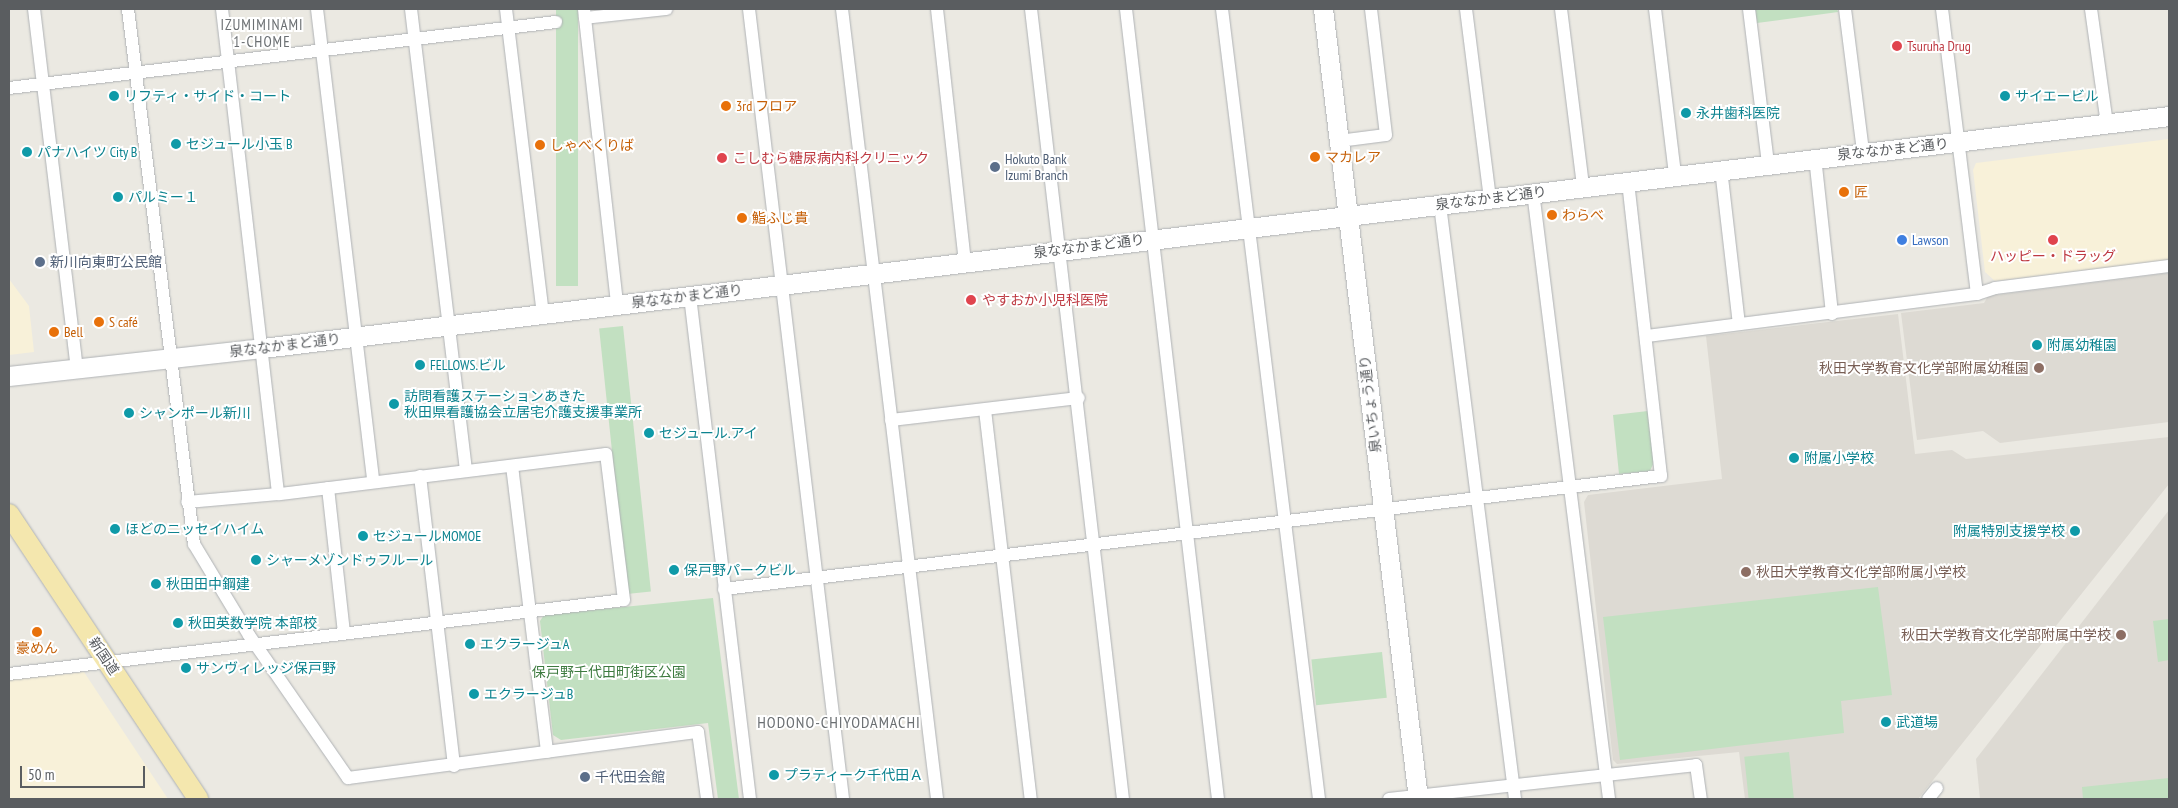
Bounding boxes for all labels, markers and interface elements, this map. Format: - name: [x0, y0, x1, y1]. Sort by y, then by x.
- district label: IZUMIMINAMI 1-CHOME: [219, 15, 305, 50]
- place label: Tsuruha Drug: [1907, 38, 1971, 54]
- marker: Tsuruha Drug: [1891, 40, 1903, 52]
- place label: リフティ・サイド・コート: [124, 88, 292, 104]
- place label: サイエービル: [2015, 88, 2099, 104]
- marker: リフティ・サイド・コート: [108, 90, 120, 102]
- marker: サイエービル: [1999, 90, 2011, 102]
- place label: 3rd フロア: [736, 98, 797, 114]
- marker: 3rd フロア: [720, 100, 732, 112]
- place label: 永井歯科医院: [1696, 105, 1780, 121]
- marker: 永井歯科医院: [1680, 107, 1692, 119]
- street label: 泉ななかまど通り: [1836, 135, 1950, 163]
- place label: セジュール小玉 B: [186, 136, 294, 152]
- place label: しゃべくりば: [550, 137, 634, 153]
- marker: セジュール小玉 B: [170, 138, 182, 150]
- marker: しゃべくりば: [534, 139, 546, 151]
- place label: パナハイツ City B: [37, 144, 138, 160]
- marker: パナハイツ City B: [21, 146, 33, 158]
- place label: マカレア: [1325, 149, 1381, 165]
- place label: こしむら糖尿病内科クリニック: [733, 150, 929, 166]
- marker: こしむら糖尿病内科クリニック: [715, 151, 729, 165]
- place label: Hokuto Bank Izumi Branch: [1005, 151, 1068, 184]
- marker: マカレア: [1309, 151, 1321, 163]
- marker: Hokuto Bank Izumi Branch: [989, 161, 1001, 173]
- street label: 泉ななかまど通り: [1434, 183, 1548, 213]
- place label: 匠: [1854, 184, 1868, 200]
- marker: 匠: [1838, 186, 1850, 198]
- place label: パルミー１: [128, 189, 198, 205]
- marker: パルミー１: [112, 191, 124, 203]
- place label: わらべ: [1562, 207, 1604, 223]
- marker: わらべ: [1546, 209, 1558, 221]
- place label: 鮨ふじ貴: [752, 210, 808, 226]
- marker: 鮨ふじ貴: [736, 212, 748, 224]
- street label: 泉ななかまど通り: [1032, 231, 1146, 261]
- place label: Lawson: [1912, 232, 1948, 248]
- marker: Lawson: [1896, 234, 1908, 246]
- marker: ハッピー・ドラッグ: [2047, 234, 2059, 246]
- place label: ハッピー・ドラッグ: [1990, 248, 2116, 264]
- place label: 新川向東町公民館: [50, 254, 162, 270]
- marker: 新川向東町公民館: [34, 256, 46, 268]
- street label: 泉ななかまど通り: [630, 281, 744, 311]
- place label: やすおか小児科医院: [982, 292, 1108, 308]
- marker: やすおか小児科医院: [964, 293, 978, 307]
- place label: S café: [109, 314, 138, 330]
- marker: S café: [93, 316, 105, 328]
- place label: Bell: [64, 324, 83, 340]
- marker: Bell: [48, 326, 60, 338]
- street label: 泉ななかまど通り: [228, 330, 342, 360]
- place label: 附属幼稚園: [2047, 337, 2117, 353]
- marker: 附属幼稚園: [2031, 339, 2043, 351]
- street label: 泉いちょう通り: [1356, 354, 1384, 454]
- place label: FELLOWS.ビル: [430, 357, 506, 373]
- marker: FELLOWS.ビル: [414, 359, 426, 371]
- place label: 秋田大学教育文化学部附属幼稚園: [1819, 360, 2029, 376]
- marker: 秋田大学教育文化学部附属幼稚園: [2033, 362, 2045, 374]
- place label: 訪問看護ステーションあきた 秋田県看護協会立居宅介護支援事業所: [404, 388, 642, 421]
- marker: 訪問看護ステーションあきた 秋田県看護協会立居宅介護支援事業所: [388, 398, 400, 410]
- place label: シャンポール新川: [139, 405, 251, 421]
- marker: シャンポール新川: [123, 407, 135, 419]
- place label: セジュール.アイ: [659, 425, 759, 441]
- marker: セジュール.アイ: [643, 427, 655, 439]
- place label: 附属小学校: [1804, 450, 1874, 466]
- marker: 附属小学校: [1788, 452, 1800, 464]
- place label: ほどのニッセイハイム: [125, 521, 265, 537]
- marker: ほどのニッセイハイム: [109, 523, 121, 535]
- place label: 附属特別支援学校: [1953, 523, 2065, 539]
- marker: 附属特別支援学校: [2069, 525, 2081, 537]
- place label: セジュールMOMOE: [373, 528, 482, 544]
- marker: セジュールMOMOE: [357, 530, 369, 542]
- place label: シャーメゾンドゥフルール: [266, 552, 434, 568]
- marker: シャーメゾンドゥフルール: [250, 554, 262, 566]
- place label: 保戸野パークビル: [684, 562, 796, 578]
- marker: 保戸野パークビル: [668, 564, 680, 576]
- place label: 秋田大学教育文化学部附属小学校: [1756, 564, 1966, 580]
- marker: 秋田大学教育文化学部附属小学校: [1740, 566, 1752, 578]
- place label: 秋田田中鋼建: [166, 576, 250, 592]
- marker: 秋田田中鋼建: [150, 578, 162, 590]
- place label: 秋田英数学院 本部校: [188, 615, 317, 631]
- marker: 秋田英数学院 本部校: [172, 617, 184, 629]
- marker: 豪めん: [31, 626, 43, 638]
- place label: 秋田大学教育文化学部附属中学校: [1901, 627, 2111, 643]
- marker: 秋田大学教育文化学部附属中学校: [2115, 629, 2127, 641]
- street label: 新国道: [85, 634, 123, 678]
- place label: エクラージュA: [480, 636, 571, 652]
- marker: エクラージュA: [464, 638, 476, 650]
- place label: 豪めん: [16, 640, 58, 656]
- place label: サンヴィレッジ保戸野: [196, 660, 336, 676]
- marker: サンヴィレッジ保戸野: [180, 662, 192, 674]
- park label: 保戸野千代田町街区公園: [532, 664, 686, 680]
- place label: エクラージュB: [484, 686, 575, 702]
- marker: エクラージュB: [468, 688, 480, 700]
- district label: HODONO-CHIYODAMACHI: [755, 712, 923, 732]
- place label: 武道場: [1896, 714, 1938, 730]
- marker: 武道場: [1880, 716, 1892, 728]
- scale bar: [22, 756, 148, 788]
- text: 50 m: [28, 765, 54, 784]
- place label: プラティーク千代田Ａ: [784, 767, 924, 783]
- place label: 千代田会館: [595, 769, 665, 785]
- marker: プラティーク千代田Ａ: [768, 769, 780, 781]
- marker: 千代田会館: [579, 771, 591, 783]

